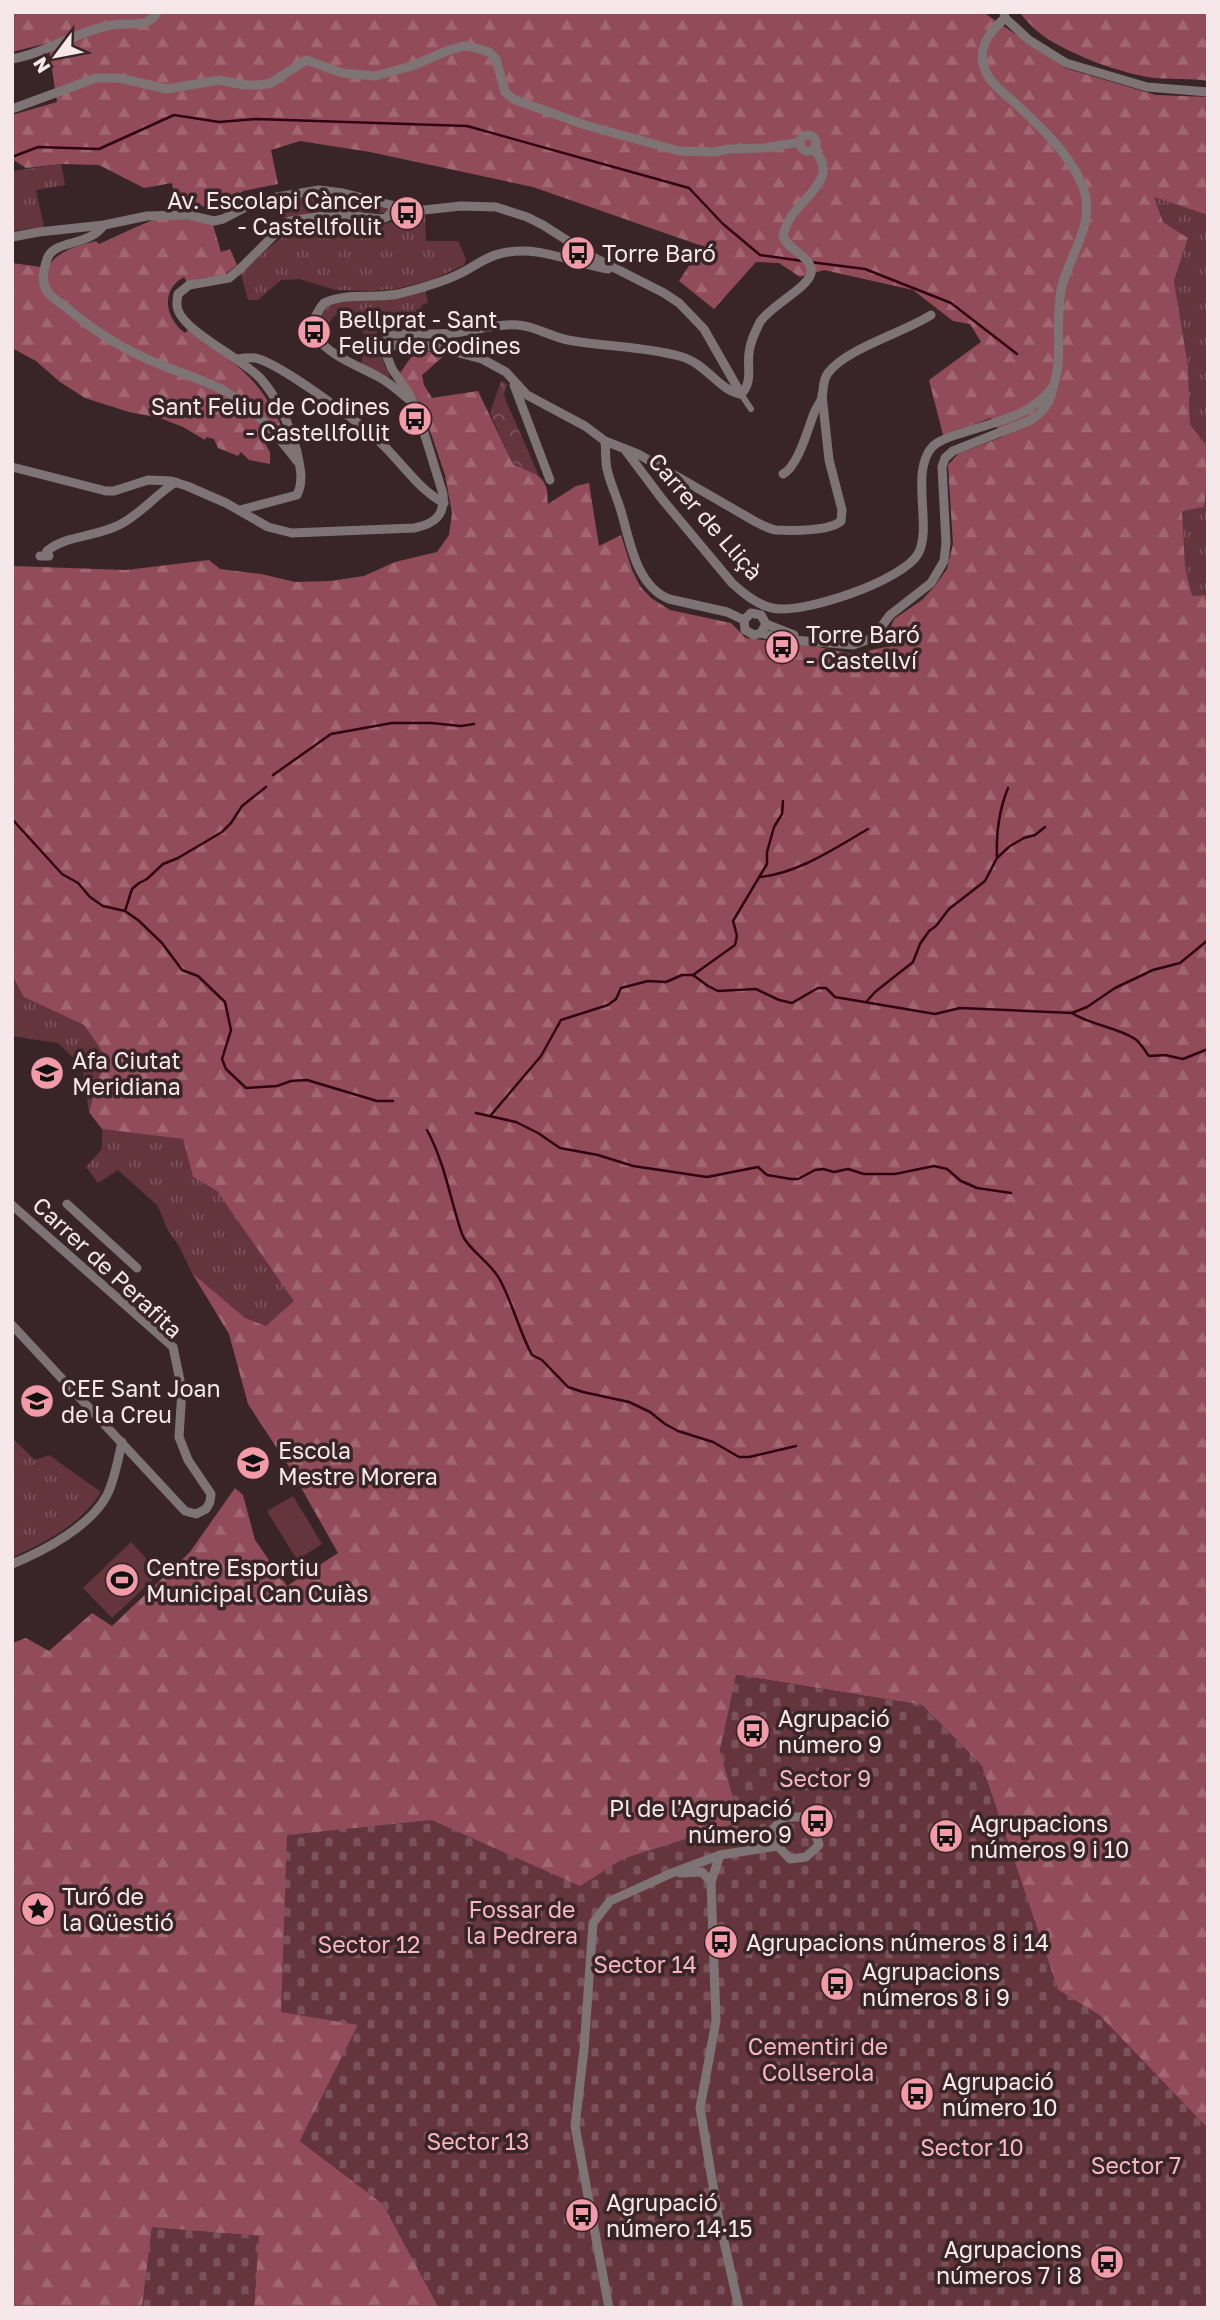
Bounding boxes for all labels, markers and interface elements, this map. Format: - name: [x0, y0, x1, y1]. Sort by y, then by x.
- north arrow: [21, 21, 91, 91]
- text: N: [28, 53, 55, 77]
- place label: Av. Escolapi Càncer - Castellfollit: [167, 186, 382, 240]
- bus stop icon: Av. Escolapi Càncer - Castellfollit: [388, 194, 426, 232]
- bus stop icon: Torre Baró: [559, 234, 597, 272]
- place label: Torre Baró: [602, 239, 716, 267]
- place label: Bellprat - Sant Feliu de Codines: [338, 305, 521, 359]
- bus stop icon: Bellprat - Sant Feliu de Codines: [295, 313, 333, 351]
- place label: Sant Feliu de Codines - Castellfollit: [151, 392, 390, 446]
- bus stop icon: Sant Feliu de Codines - Castellfollit: [396, 400, 434, 438]
- street label: Carrer de Lliçà: [643, 447, 769, 585]
- place label: Torre Baró - Castellví: [806, 620, 920, 674]
- bus stop icon: Torre Baró - Castellví: [763, 628, 801, 666]
- place label: Afa Ciutat Meridiana: [72, 1046, 181, 1100]
- school or university icon: Afa Ciutat Meridiana: [28, 1054, 66, 1092]
- street label: Carrer de Perafita: [27, 1191, 189, 1343]
- place label: CEE Sant Joan de la Creu: [61, 1374, 221, 1428]
- school or university icon: CEE Sant Joan de la Creu: [18, 1382, 56, 1420]
- place label: Escola Mestre Morera: [278, 1436, 438, 1490]
- school or university icon: Escola Mestre Morera: [234, 1444, 272, 1482]
- place label: Centre Esportiu Municipal Can Cuiàs: [146, 1553, 368, 1607]
- sports icon: Centre Esportiu Municipal Can Cuiàs: [103, 1561, 141, 1599]
- place label: Agrupació número 9: [778, 1704, 890, 1758]
- bus stop icon: Agrupació número 9: [734, 1712, 772, 1750]
- park label: Sector 9: [779, 1764, 871, 1792]
- place label: Pl de l'Agrupació número 9: [609, 1794, 792, 1848]
- bus stop icon: Pl de l'Agrupació número 9: [798, 1802, 836, 1840]
- place label: Agrupacions números 9 i 10: [970, 1809, 1129, 1863]
- bus stop icon: Agrupacions números 9 i 10: [927, 1817, 965, 1855]
- place label: Turó de la Qüestió: [62, 1882, 174, 1936]
- place icon: Turó de la Qüestió: [19, 1890, 57, 1928]
- park label: Fossar de la Pedrera: [466, 1895, 578, 1949]
- bus stop icon: Agrupacions números 8 i 14: [702, 1923, 740, 1961]
- place label: Agrupacions números 8 i 14: [746, 1928, 1049, 1956]
- park label: Sector 12: [318, 1930, 420, 1958]
- park label: Sector 14: [593, 1950, 697, 1978]
- place label: Agrupacions números 8 i 9: [862, 1957, 1010, 2011]
- bus stop icon: Agrupacions números 8 i 9: [818, 1965, 856, 2003]
- park label: Cementiri de Collserola: [748, 2032, 888, 2086]
- place label: Agrupació número 10: [942, 2067, 1057, 2121]
- bus stop icon: Agrupació número 10: [898, 2075, 936, 2113]
- park label: Sector 13: [427, 2127, 529, 2155]
- park label: Sector 10: [920, 2133, 1024, 2161]
- park label: Sector 7: [1091, 2151, 1181, 2179]
- place label: Agrupació número 14·15: [606, 2188, 753, 2242]
- bus stop icon: Agrupació número 14·15: [563, 2196, 601, 2234]
- place label: Agrupacions números 7 i 8: [936, 2235, 1082, 2289]
- bus stop icon: Agrupacions números 7 i 8: [1088, 2243, 1126, 2281]

